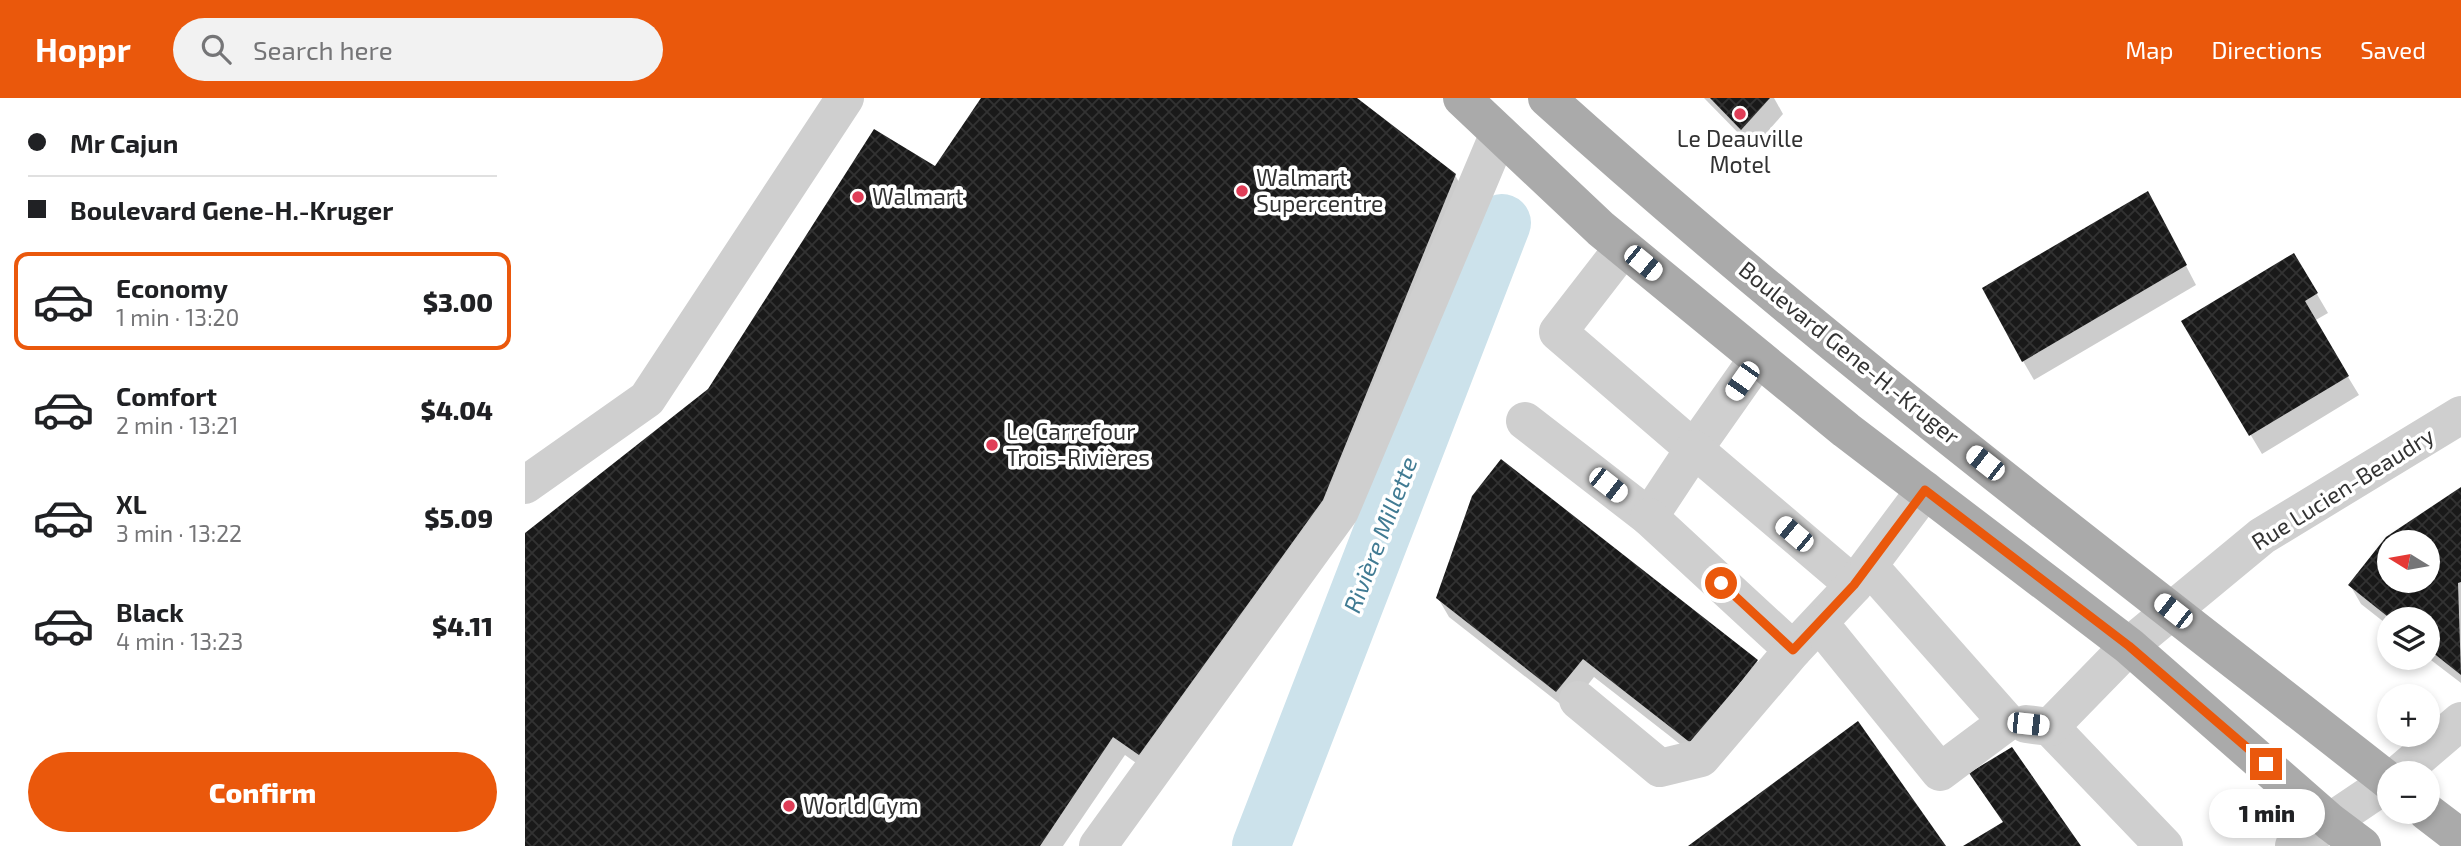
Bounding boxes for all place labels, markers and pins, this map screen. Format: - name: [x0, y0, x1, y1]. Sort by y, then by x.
- marker: Le Deauville Motel: [1732, 106, 1748, 122]
- place label: Le Deauville Motel: [1677, 124, 1803, 178]
- place label: Walmart Supercentre: [1256, 163, 1383, 217]
- place label: Walmart: [872, 182, 964, 210]
- marker: Walmart Supercentre: [1234, 183, 1250, 199]
- marker: Walmart: [850, 189, 866, 205]
- place label: Le Carrefour Trois-Rivières: [1006, 417, 1150, 471]
- marker: Le Carrefour Trois-Rivières: [984, 437, 1000, 453]
- place label: World Gym: [803, 791, 919, 819]
- marker: World Gym: [781, 798, 797, 814]

